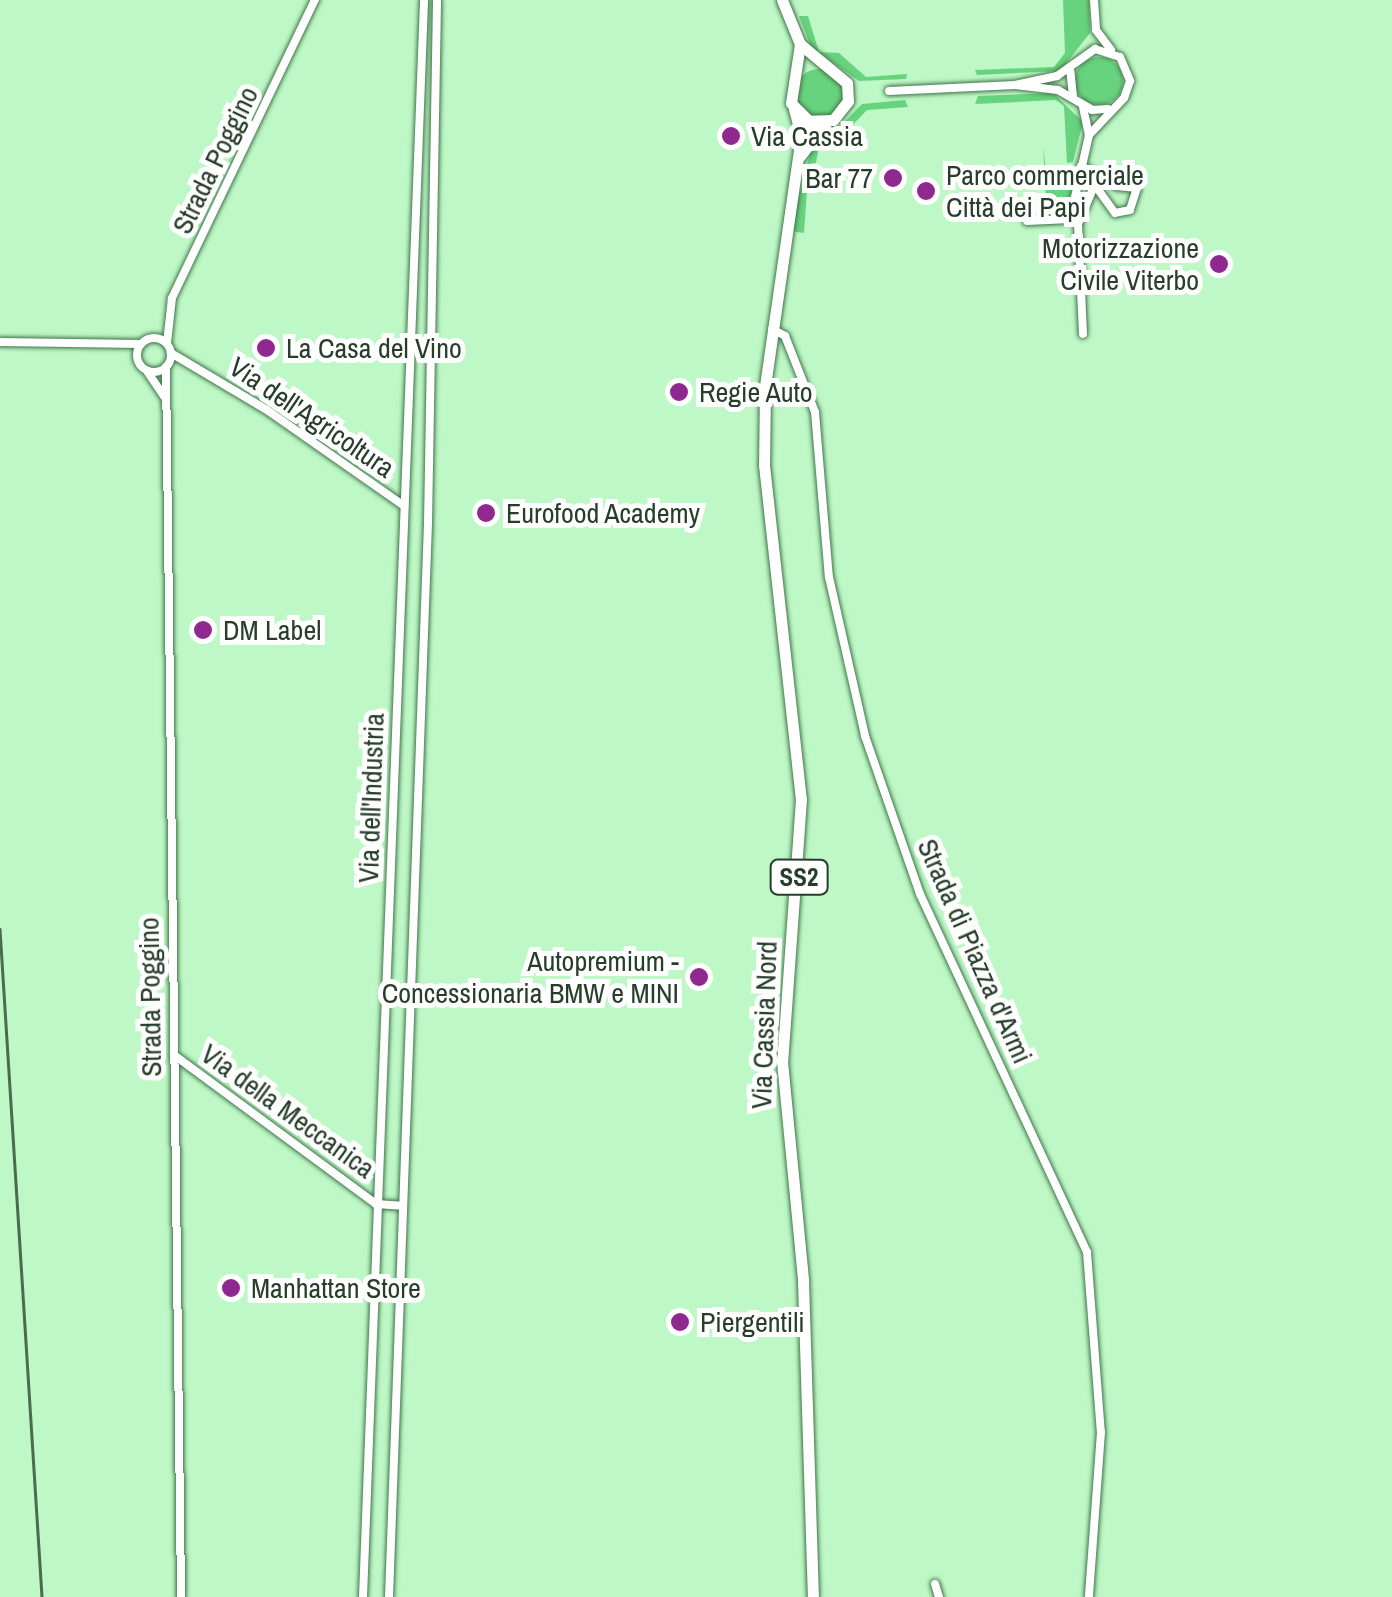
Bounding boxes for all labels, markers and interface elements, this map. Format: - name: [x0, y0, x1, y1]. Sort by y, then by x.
- street label: Strada Poggino: [165, 81, 265, 239]
- place label: Via Cassia: [751, 119, 863, 153]
- marker: Via Cassia: [720, 125, 742, 147]
- place label: Parco commerciale Città dei Papi: [946, 158, 1144, 224]
- place label: Bar 77: [805, 161, 873, 195]
- marker: Bar 77: [882, 167, 904, 189]
- marker: Parco commerciale Città dei Papi: [915, 180, 937, 202]
- place label: Motorizzazione Civile Viterbo: [1042, 231, 1199, 297]
- marker: Motorizzazione Civile Viterbo: [1208, 253, 1230, 275]
- place label: La Casa del Vino: [286, 331, 462, 365]
- marker: La Casa del Vino: [255, 337, 277, 359]
- street label: Via dell'Agricoltura: [223, 350, 401, 484]
- place label: Regie Auto: [699, 375, 814, 409]
- marker: Regie Auto: [668, 381, 690, 403]
- place label: Eurofood Academy: [506, 496, 701, 530]
- marker: Eurofood Academy: [475, 502, 497, 524]
- place label: DM Label: [223, 613, 321, 647]
- marker: DM Label: [192, 619, 214, 641]
- street label: Via dell'Industria: [351, 712, 391, 884]
- street label: Strada di Piazza d'Armi: [910, 834, 1040, 1068]
- road number: SS2: [769, 857, 829, 897]
- street label: Strada Poggino: [132, 917, 168, 1077]
- street label: Via Cassia Nord: [744, 940, 784, 1110]
- place label: Autopremium - Concessionaria BMW e MINI: [382, 944, 679, 1010]
- marker: Autopremium - Concessionaria BMW e MINI: [688, 966, 710, 988]
- street label: Via della Meccanica: [195, 1037, 381, 1185]
- place label: Manhattan Store: [251, 1271, 421, 1305]
- marker: Manhattan Store: [220, 1277, 242, 1299]
- place label: Piergentili: [700, 1305, 805, 1339]
- marker: Piergentili: [669, 1311, 691, 1333]

